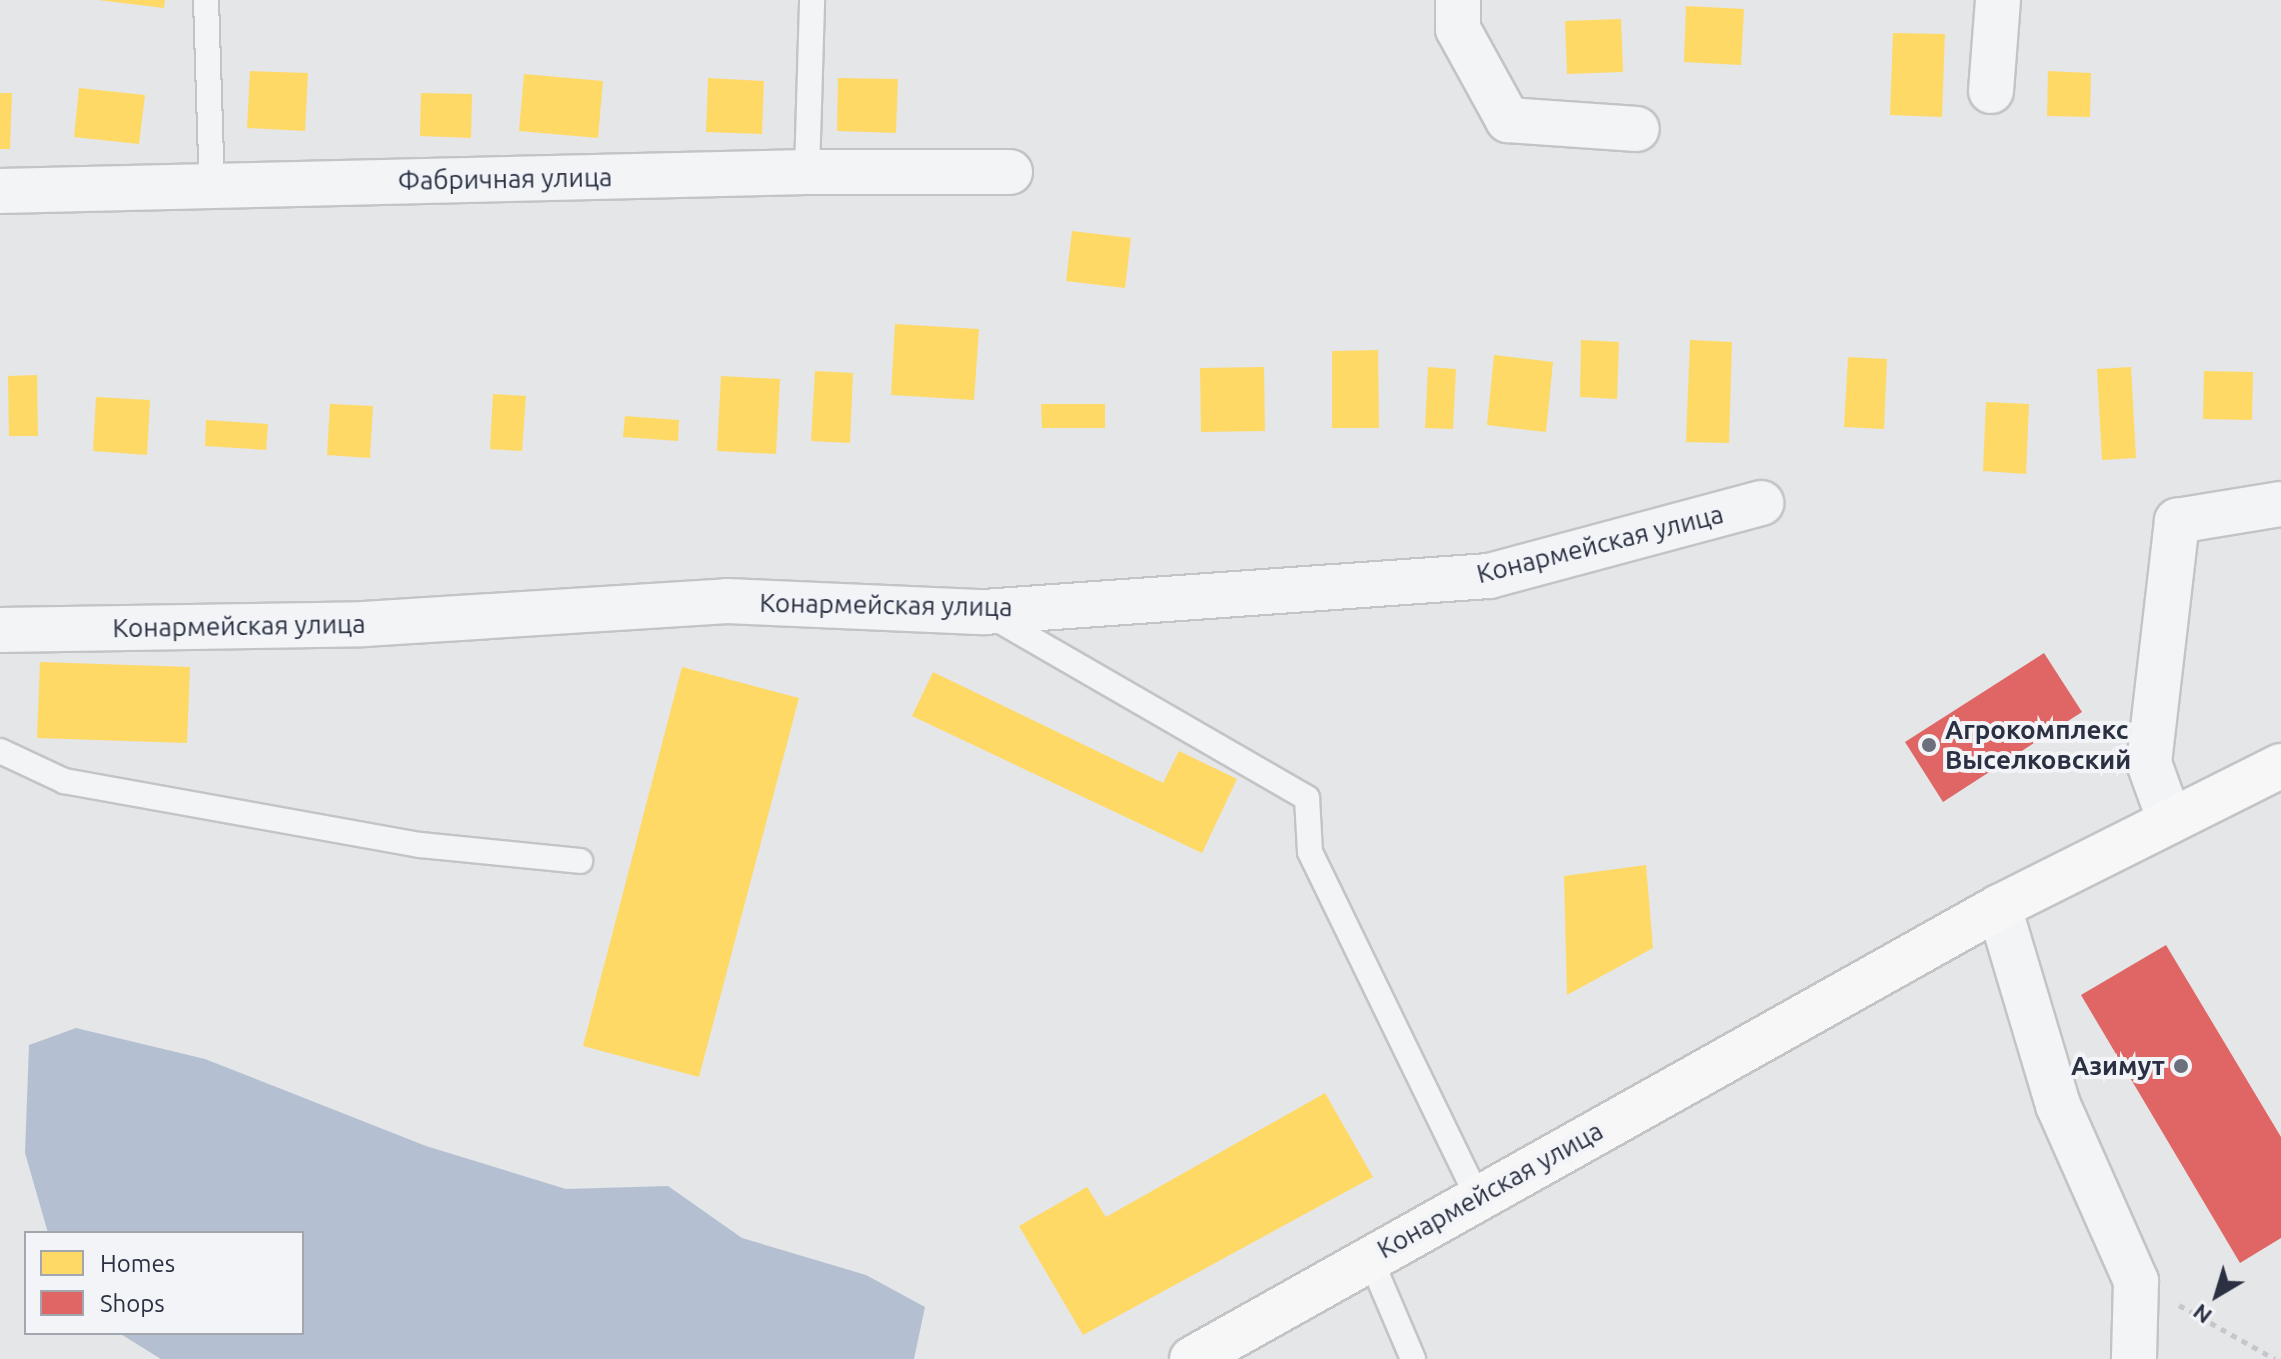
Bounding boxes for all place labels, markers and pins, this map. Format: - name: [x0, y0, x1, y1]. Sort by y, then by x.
- place label: Агрокомплекс Выселковский: [1945, 714, 2131, 776]
- marker: Агрокомплекс Выселковский: [1920, 736, 1938, 754]
- place label: Азимут: [2071, 1050, 2165, 1082]
- marker: Азимут: [2172, 1057, 2190, 1075]

